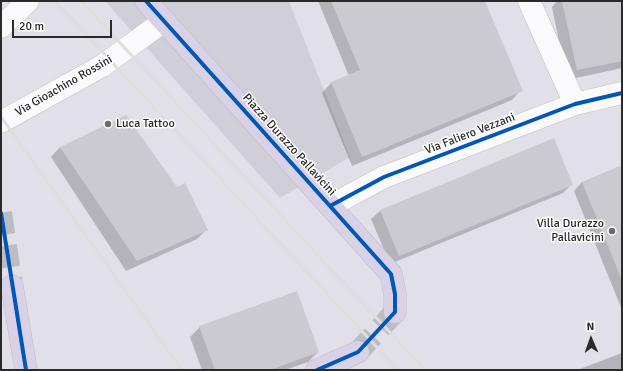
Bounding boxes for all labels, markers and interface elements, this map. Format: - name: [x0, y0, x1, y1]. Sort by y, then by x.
- scale bar: [14, 12, 114, 38]
- text: 20 m: [19, 19, 44, 34]
- street label: Via Gioachino Rossini: [13, 52, 115, 120]
- street label: Piazza Durazzo Pallavicini: [239, 91, 339, 199]
- street label: Via Faliero Vezzani: [423, 110, 517, 158]
- place label: Luca Tattoo: [116, 117, 175, 131]
- marker: Luca Tattoo: [103, 119, 113, 129]
- place label: Villa Durazzo Pallavicini: [537, 217, 604, 245]
- marker: Villa Durazzo Pallavicini: [607, 226, 617, 236]
- north arrow: [571, 319, 611, 359]
- text: N: [587, 320, 595, 333]

